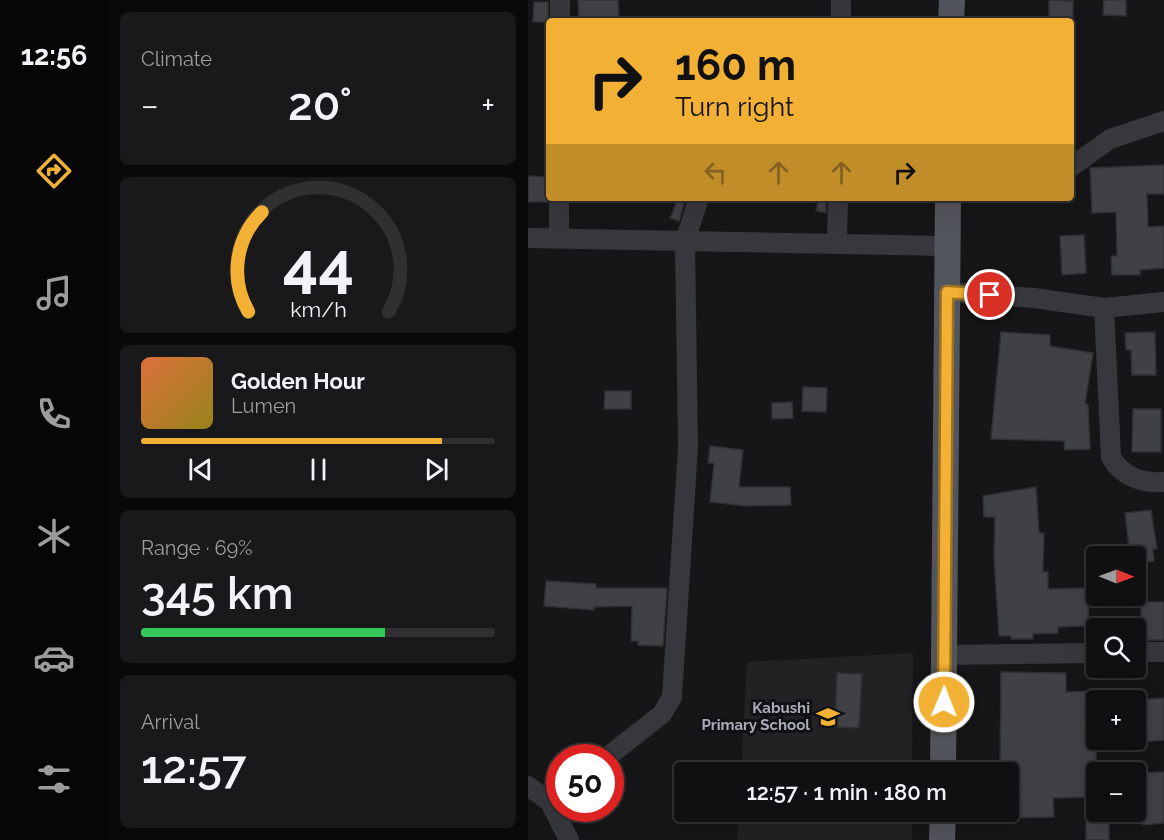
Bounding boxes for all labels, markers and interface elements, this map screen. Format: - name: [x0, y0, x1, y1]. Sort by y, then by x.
- text: 12:56: [21, 40, 87, 71]
- text: 160 m: [675, 41, 796, 90]
- icon: right: [576, 42, 654, 120]
- text: Climate: [141, 47, 212, 71]
- text: 20°: [288, 78, 352, 131]
- text: −: [141, 86, 159, 125]
- text: +: [481, 86, 495, 125]
- text: Turn right: [675, 91, 794, 122]
- icon: directions: [33, 150, 75, 192]
- icon: left: [699, 156, 732, 189]
- icon: ahead: [762, 156, 795, 189]
- icon: ahead: [825, 156, 858, 189]
- icon: right: [888, 156, 921, 189]
- text: 44: [282, 227, 354, 301]
- pin: [964, 269, 1015, 320]
- icon: music: [33, 272, 75, 314]
- icon: arrive: [973, 278, 1006, 311]
- text: km/h: [290, 297, 346, 322]
- text: Golden Hour: [231, 368, 365, 394]
- icon: phone: [33, 393, 75, 435]
- text: Lumen: [231, 394, 296, 418]
- icon: previous: [184, 453, 217, 486]
- icon: pause: [302, 453, 335, 486]
- icon: next: [420, 453, 453, 486]
- icon: climate: [33, 515, 75, 557]
- text: Range · 69%: [141, 536, 253, 560]
- north arrow: [1086, 546, 1146, 606]
- map controls: [1086, 546, 1146, 822]
- text: 345 km: [141, 567, 293, 620]
- button: search: [1086, 618, 1146, 678]
- icon: car: [33, 637, 75, 679]
- position arrow: [912, 670, 976, 734]
- button: +: [1086, 690, 1146, 750]
- place label: Kabushi Primary School: [702, 699, 810, 734]
- school or university icon: Kabushi Primary School: [815, 704, 841, 730]
- text: Arrival: [141, 710, 200, 734]
- text: 12:57: [141, 741, 246, 794]
- speed limit sign: 50: [546, 744, 624, 822]
- icon: filters: [33, 758, 75, 800]
- button: −: [1086, 762, 1146, 822]
- text: 12:57 · 1 min · 180 m: [746, 779, 947, 805]

